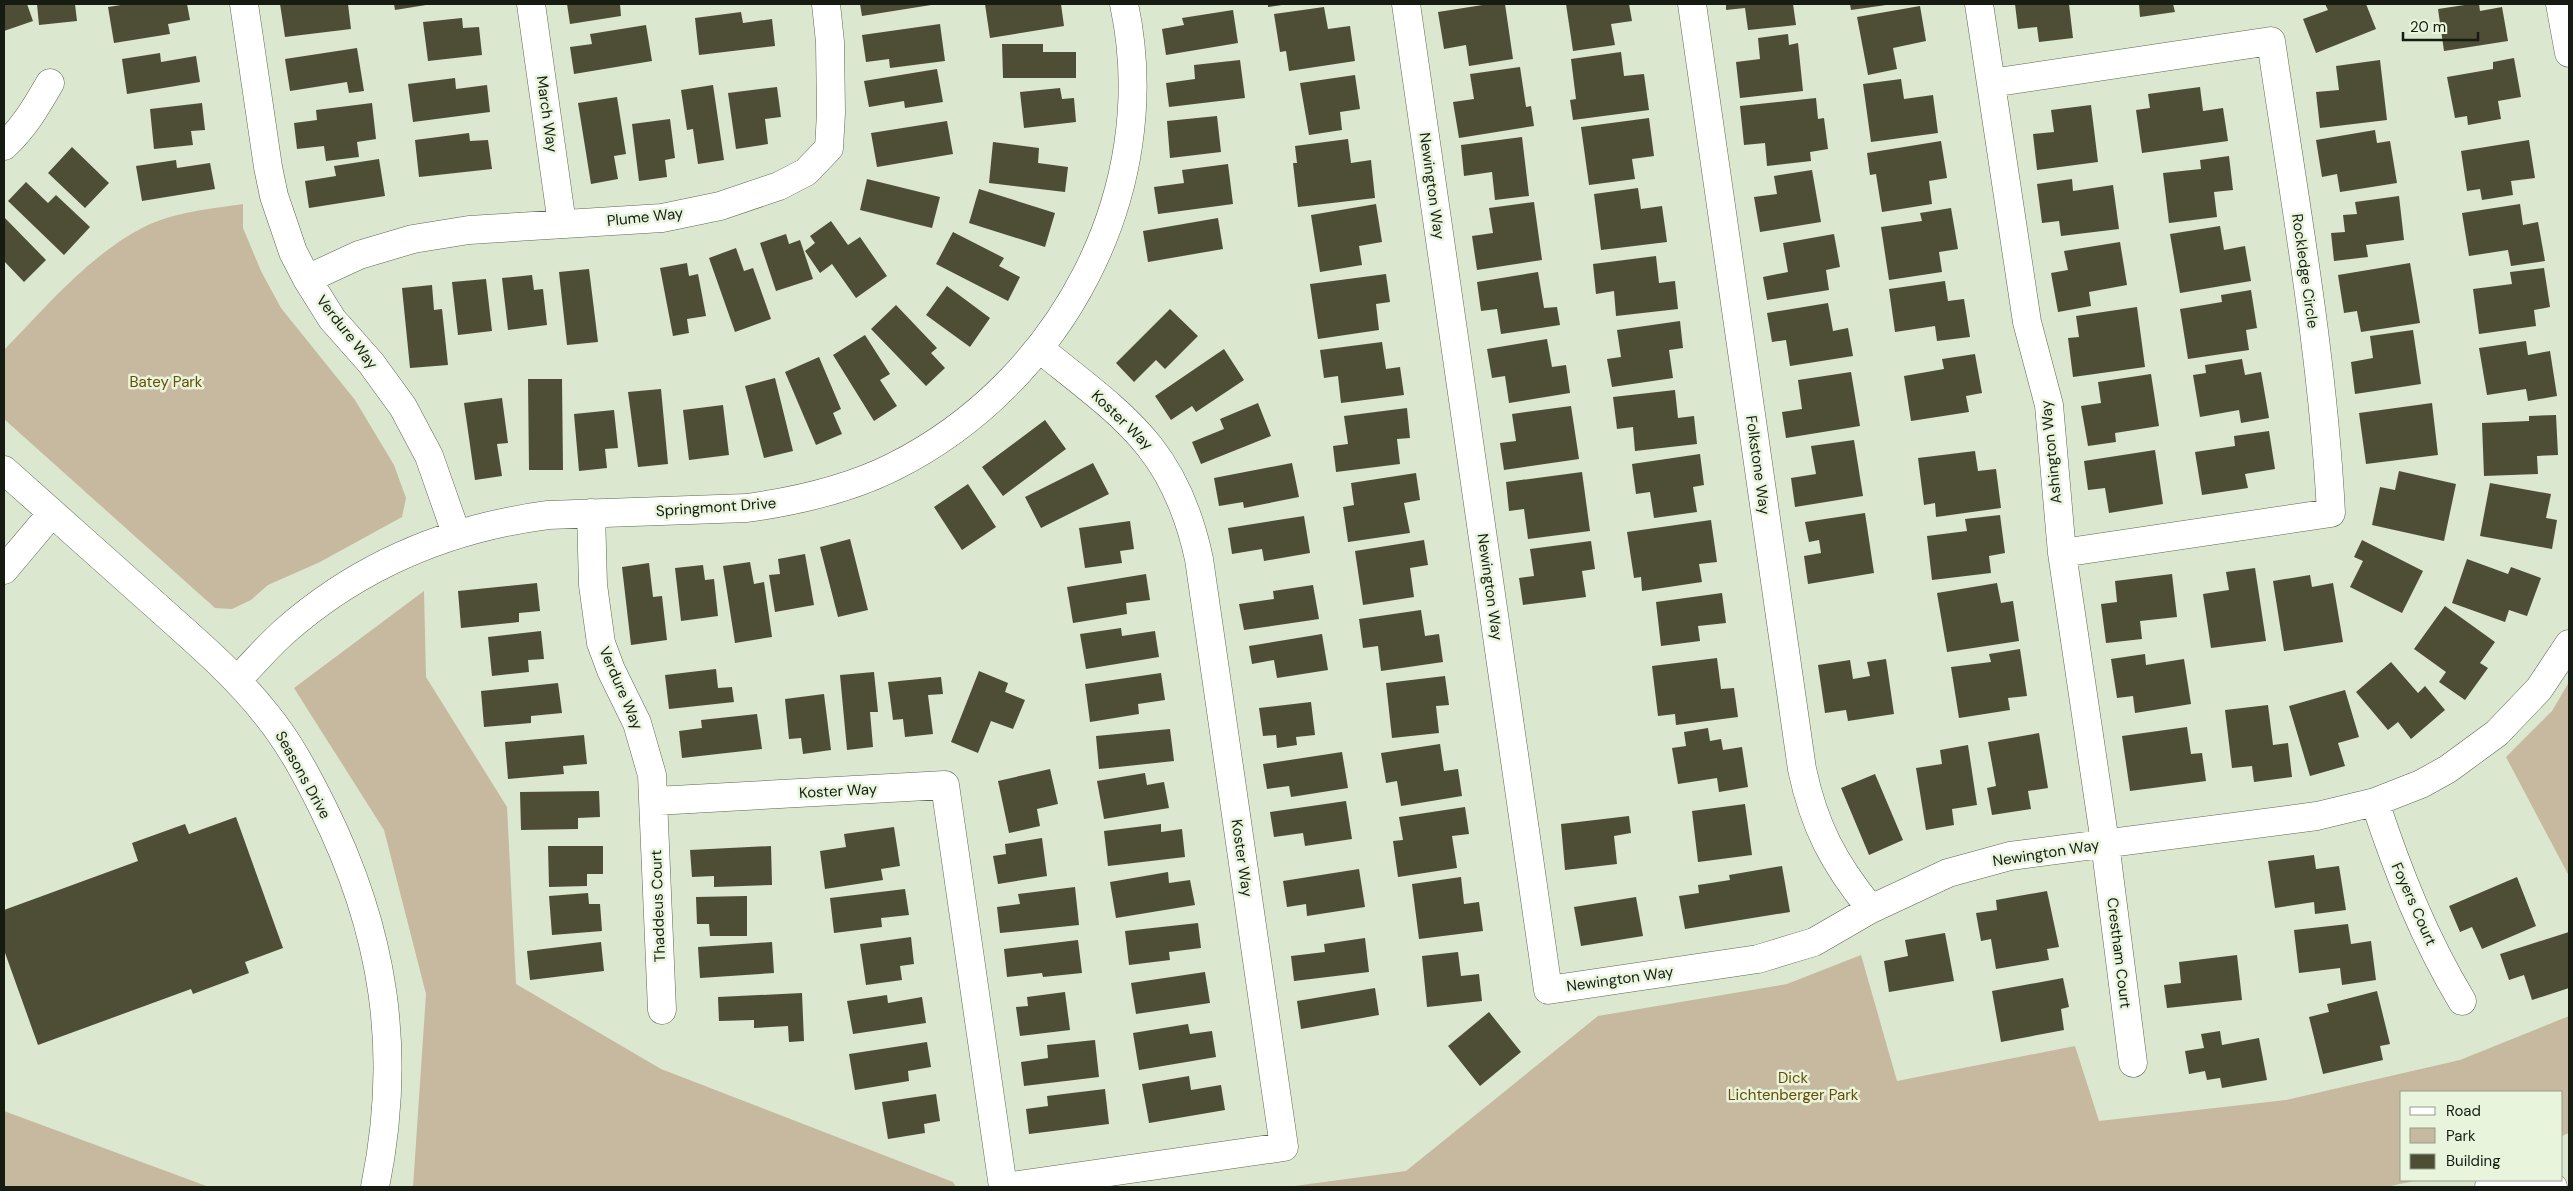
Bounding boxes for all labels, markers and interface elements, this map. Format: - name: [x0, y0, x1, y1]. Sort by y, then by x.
- scale bar: [2403, 10, 2478, 42]
- text: 20 m: [2410, 17, 2446, 37]
- street label: March Way: [532, 74, 562, 154]
- street label: Newington Way: [1415, 131, 1449, 241]
- street label: Plume Way: [606, 203, 685, 231]
- street label: Rockledge Circle: [2287, 212, 2323, 330]
- street label: Verdure Way: [312, 291, 383, 374]
- park label: Batey Park: [130, 372, 203, 392]
- street label: Koster Way: [1087, 386, 1158, 455]
- street label: Ashington Way: [2036, 399, 2066, 505]
- street label: Folkstone Way: [1741, 414, 1775, 517]
- street label: Springmont Drive: [655, 493, 777, 521]
- street label: Newington Way: [1473, 532, 1507, 642]
- street label: Verdure Way: [594, 643, 648, 733]
- street label: Seasons Drive: [271, 728, 335, 822]
- street label: Koster Way: [798, 779, 878, 803]
- street label: Koster Way: [1227, 818, 1257, 899]
- street label: Newington Way: [1991, 835, 2101, 871]
- street label: Thaddeus Court: [646, 849, 670, 962]
- street label: Foyers Court: [2387, 859, 2441, 949]
- street label: Crestham Court: [2102, 896, 2136, 1010]
- street label: Newington Way: [1565, 962, 1675, 996]
- park label: Dick Lichtenberger Park: [1728, 1068, 1859, 1105]
- legend: [2400, 1091, 2563, 1181]
- text: Road: [2446, 1101, 2481, 1121]
- text: Park: [2446, 1126, 2476, 1146]
- text: Building: [2446, 1151, 2501, 1171]

